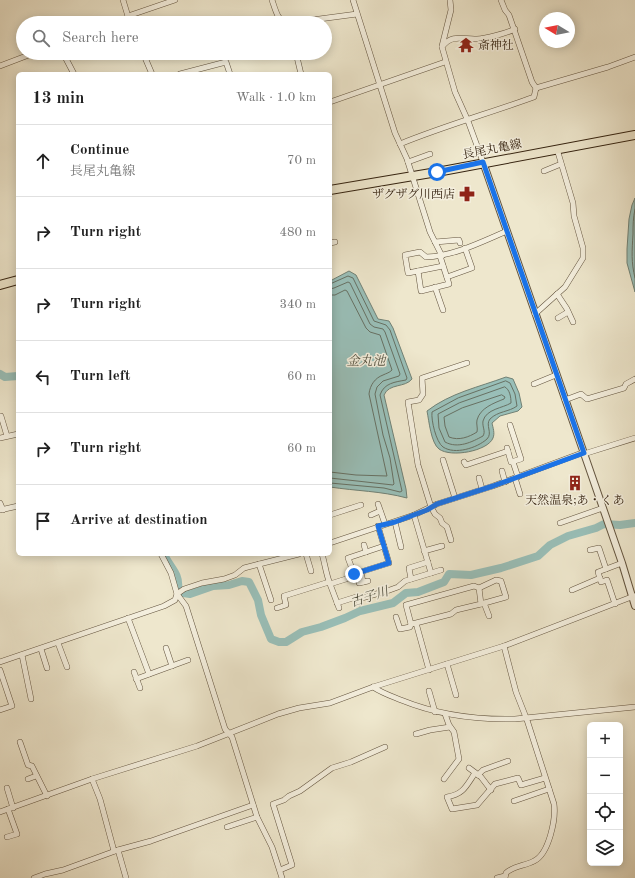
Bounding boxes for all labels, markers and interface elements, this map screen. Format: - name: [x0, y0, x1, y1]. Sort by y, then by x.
- north arrow: [539, 12, 575, 48]
- search box: [16, 16, 332, 60]
- icon: search: [30, 27, 52, 49]
- text: Search here: [62, 31, 139, 46]
- temple icon: 斎神社: [457, 36, 475, 54]
- place label: 斎神社: [478, 38, 514, 52]
- text: 13 min: [32, 90, 85, 107]
- text: Walk · 1.0 km: [236, 91, 316, 104]
- street label: 長尾丸亀線: [461, 136, 523, 162]
- text: Continue: [70, 143, 129, 158]
- icon: ahead: [32, 150, 54, 172]
- text: 70 m: [287, 154, 316, 167]
- route start: [428, 163, 446, 181]
- text: 長尾丸亀線: [70, 165, 135, 178]
- pharmacy icon: ザグザグ川西店: [458, 185, 476, 203]
- place label: ザグザグ川西店: [372, 187, 455, 201]
- icon: right: [32, 222, 54, 244]
- text: Turn right: [70, 225, 141, 240]
- text: 480 m: [279, 226, 316, 239]
- icon: right: [32, 294, 54, 316]
- text: Turn right: [70, 297, 141, 312]
- text: 340 m: [279, 298, 316, 311]
- water label: 金丸池: [346, 354, 387, 368]
- icon: left: [32, 366, 54, 388]
- text: Turn left: [70, 369, 130, 384]
- text: 60 m: [287, 370, 316, 383]
- icon: right: [32, 438, 54, 460]
- text: Turn right: [70, 441, 141, 456]
- text: 60 m: [287, 442, 316, 455]
- building icon: 天然温泉;あ・くあ: [566, 474, 584, 492]
- place label: 天然温泉;あ・くあ: [525, 493, 625, 507]
- icon: arrive: [32, 510, 54, 532]
- text: Arrive at destination: [70, 513, 208, 528]
- route end: [345, 565, 363, 583]
- water label: 古子川: [349, 584, 392, 610]
- map controls: [587, 722, 623, 866]
- button: +: [587, 722, 623, 758]
- button: −: [587, 758, 623, 794]
- button: locate: [587, 794, 623, 830]
- button: layers: [587, 830, 623, 866]

